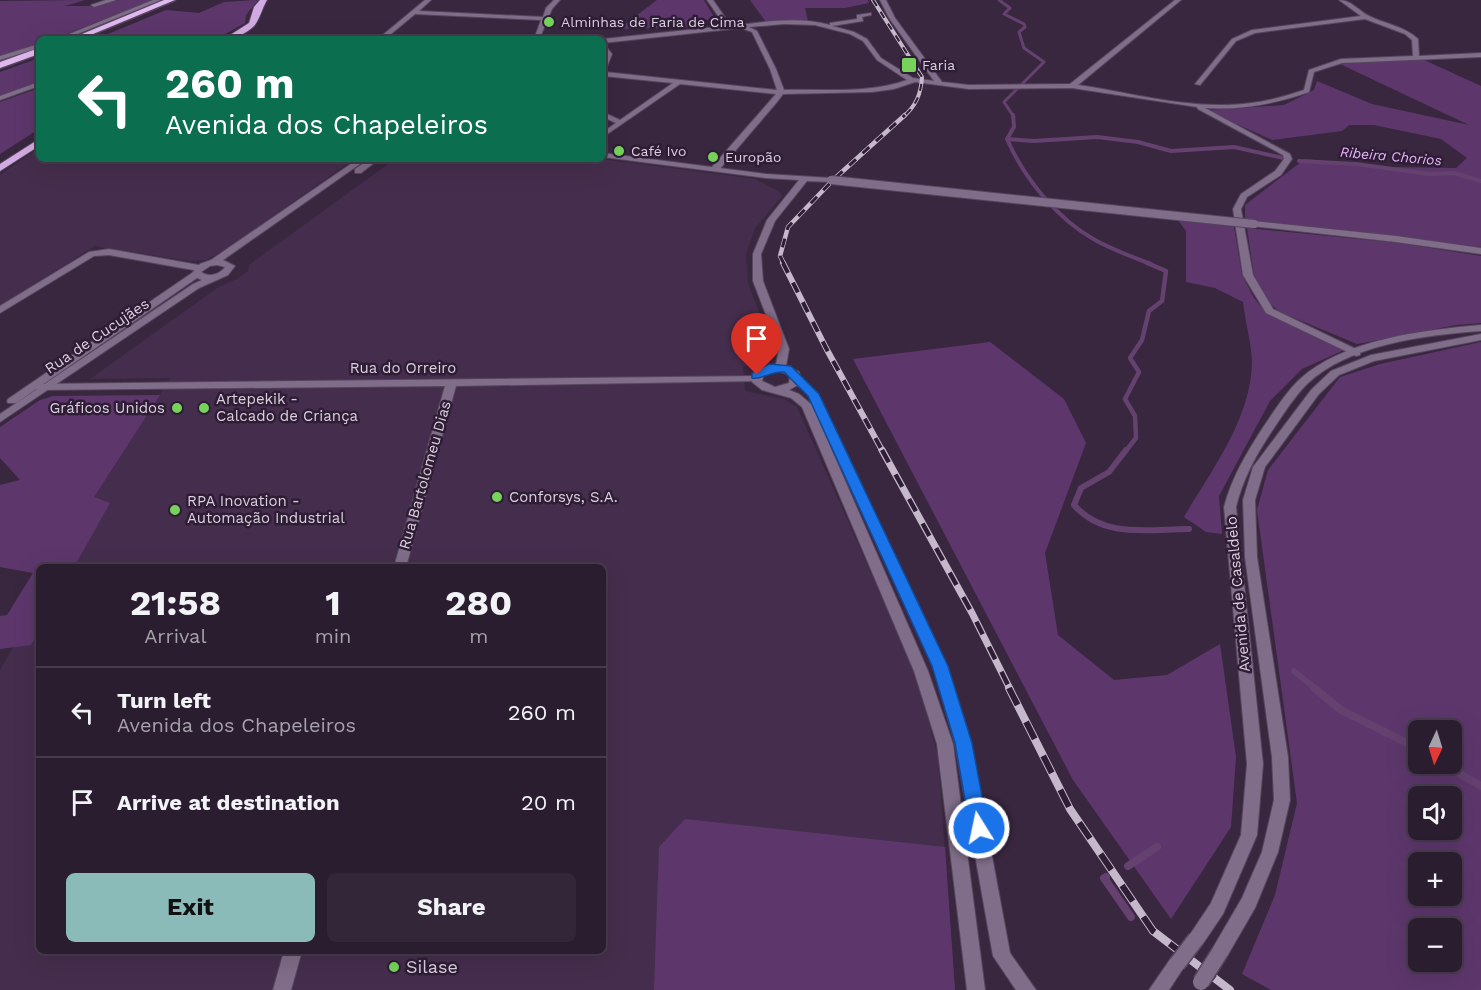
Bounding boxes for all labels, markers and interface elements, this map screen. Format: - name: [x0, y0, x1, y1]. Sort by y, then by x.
- place label: Alminhas de Faria de Cima: [561, 14, 744, 30]
- marker: Alminhas de Faria de Cima: [542, 15, 556, 29]
- marker: Faria: [900, 56, 918, 74]
- place label: Faria: [922, 57, 955, 73]
- text: 260 m: [165, 59, 295, 108]
- icon: left: [66, 60, 144, 138]
- text: Avenida dos Chapeleiros: [165, 109, 488, 141]
- place label: Café Ivo: [631, 143, 686, 159]
- marker: Café Ivo: [612, 144, 626, 158]
- water label: Ribeira Chorios: [1340, 144, 1442, 168]
- place label: Europão: [725, 149, 781, 165]
- marker: Europão: [706, 150, 720, 164]
- street label: Rua de Cucujães: [41, 294, 153, 378]
- pin: [731, 313, 782, 375]
- icon: arrive: [740, 322, 773, 355]
- street label: Rua do Orreiro: [350, 359, 456, 377]
- place label: Artepekik - Calcado de Criança: [216, 390, 359, 425]
- place label: Gráficos Unidos: [49, 399, 165, 417]
- street label: Rua Bartolomeu Dias: [395, 399, 455, 551]
- marker: Gráficos Unidos: [170, 401, 184, 415]
- marker: Artepekik - Calcado de Criança: [197, 401, 211, 415]
- place label: Conforsys, S.A.: [509, 488, 618, 506]
- marker: Conforsys, S.A.: [490, 490, 504, 504]
- place label: RPA Inovation - Automação Industrial: [187, 492, 345, 527]
- marker: RPA Inovation - Automação Industrial: [168, 503, 182, 517]
- street label: Avenida de Casaldelo: [1222, 515, 1254, 673]
- text: 21:58: [130, 582, 221, 624]
- text: 1: [325, 582, 341, 624]
- text: 280: [445, 582, 512, 624]
- text: Arrival: [144, 624, 207, 648]
- text: min: [315, 624, 351, 648]
- text: m: [469, 624, 488, 648]
- text: Turn left: [117, 688, 211, 713]
- icon: left: [66, 696, 99, 729]
- text: 260 m: [508, 700, 576, 725]
- text: Avenida dos Chapeleiros: [117, 713, 356, 737]
- north arrow: [1408, 720, 1462, 774]
- map controls: [1408, 720, 1462, 972]
- icon: arrive: [66, 786, 99, 819]
- button: sound: [1408, 786, 1462, 840]
- text: Arrive at destination: [117, 790, 340, 815]
- text: 20 m: [521, 790, 576, 815]
- position arrow: [947, 796, 1011, 860]
- button: +: [1408, 852, 1462, 906]
- button: Exit: [66, 873, 315, 942]
- button: Share: [327, 873, 576, 942]
- button: −: [1408, 918, 1462, 972]
- place label: Silase: [406, 956, 458, 977]
- marker: Silase: [387, 960, 401, 974]

